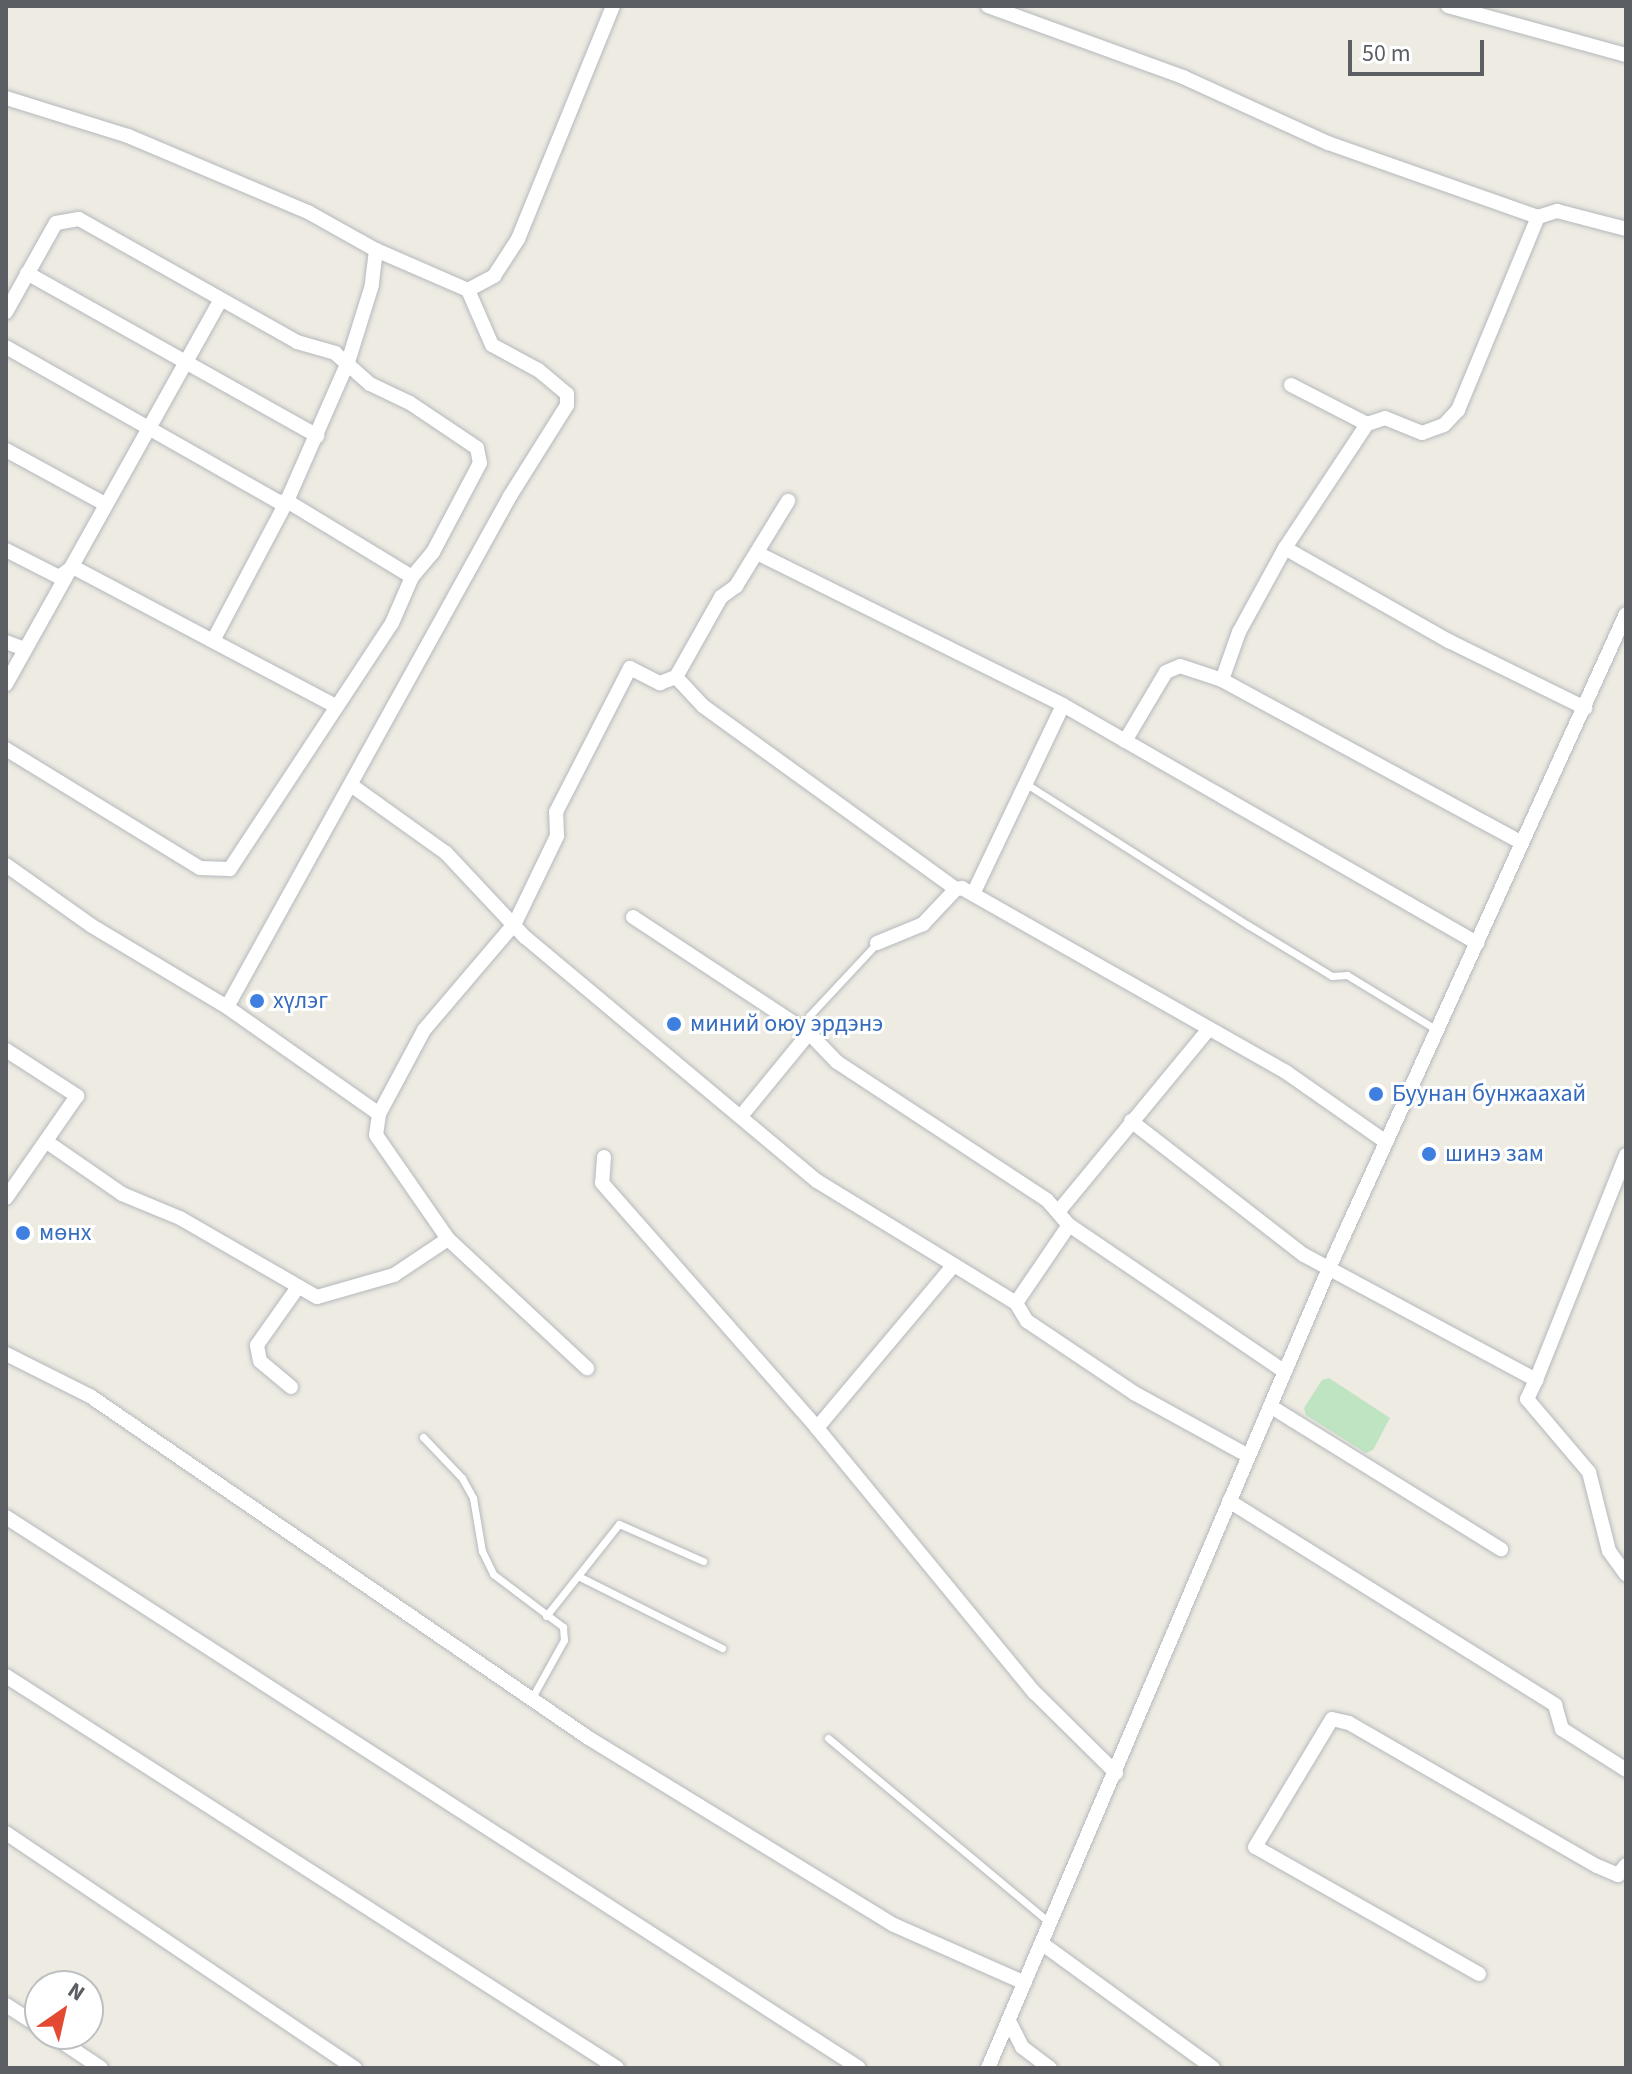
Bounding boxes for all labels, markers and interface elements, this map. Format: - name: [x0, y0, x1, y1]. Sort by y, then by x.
- scale bar: [1352, 24, 1488, 74]
- text: 50 m: [1362, 36, 1411, 71]
- place label: хүлэг: [273, 987, 328, 1015]
- marker: хүлэг: [248, 992, 266, 1010]
- place label: миний оюу эрдэнэ: [690, 1010, 883, 1038]
- marker: миний оюу эрдэнэ: [665, 1015, 683, 1033]
- place label: Буунан бунжаахай: [1392, 1080, 1586, 1108]
- marker: Буунан бунжаахай: [1367, 1085, 1385, 1103]
- place label: шинэ зам: [1445, 1140, 1544, 1168]
- marker: шинэ зам: [1420, 1145, 1438, 1163]
- place label: мөнх: [39, 1219, 91, 1247]
- marker: мөнх: [14, 1224, 32, 1242]
- north arrow: [24, 1970, 104, 2050]
- text: N: [61, 1974, 91, 2009]

